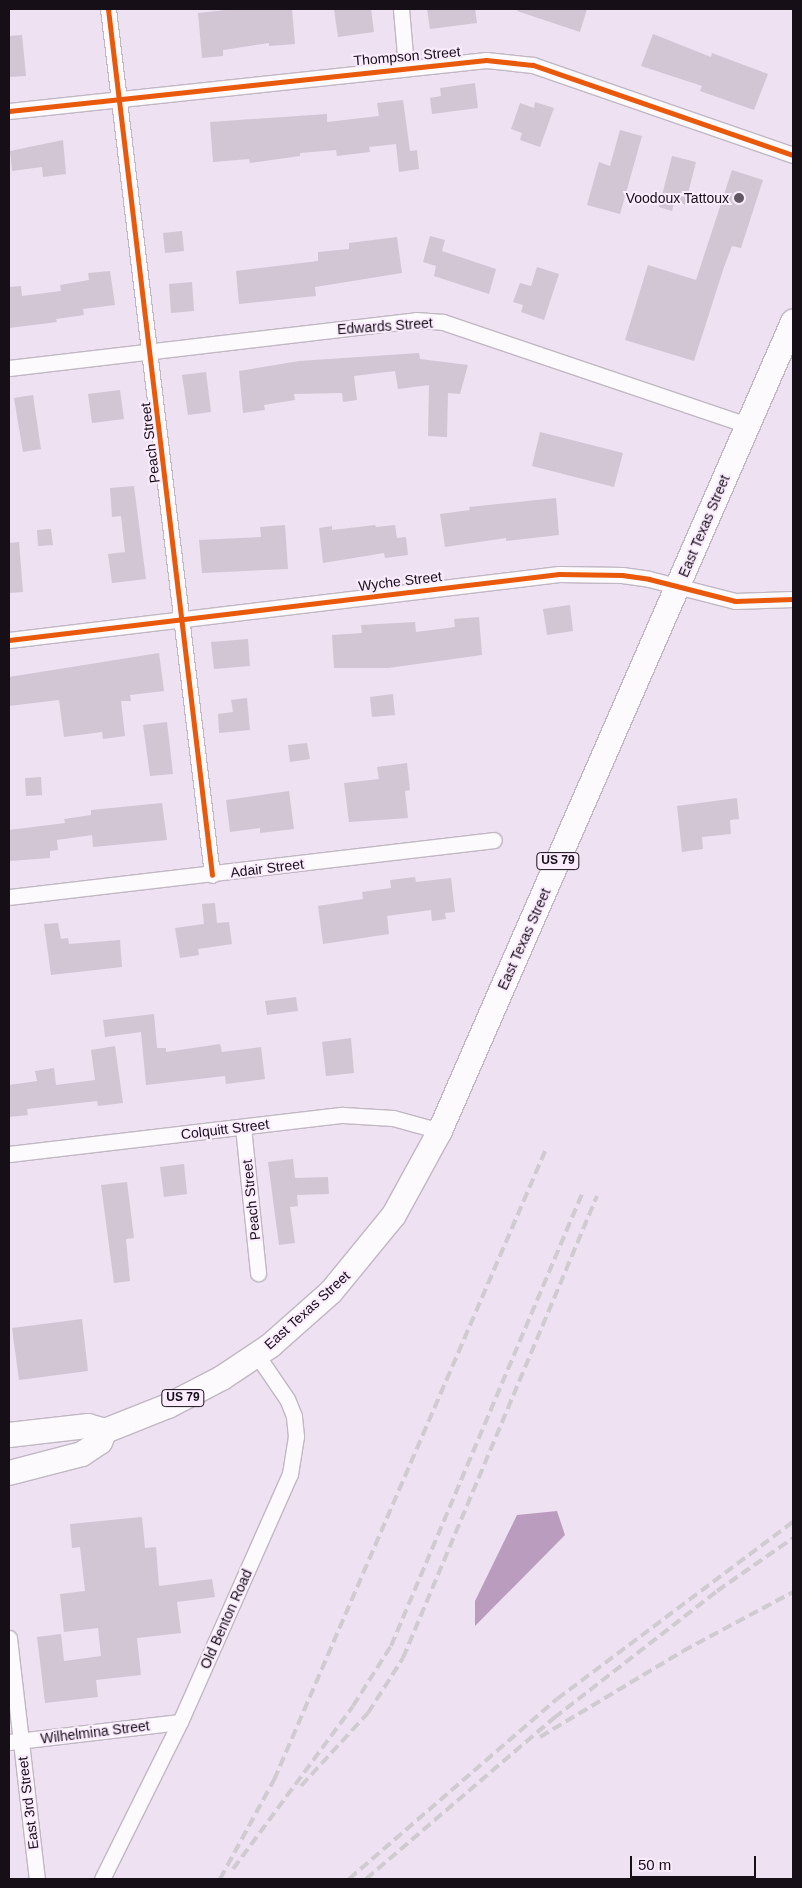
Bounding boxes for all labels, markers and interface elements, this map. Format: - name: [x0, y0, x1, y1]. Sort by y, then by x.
- street label: Thompson Street: [353, 43, 461, 69]
- place label: Voodoux Tattoux: [625, 190, 729, 206]
- marker: Voodoux Tattoux: [733, 192, 745, 204]
- street label: Edwards Street: [337, 314, 433, 338]
- street label: Peach Street: [137, 402, 163, 484]
- street label: East Texas Street: [675, 472, 733, 580]
- street label: Wyche Street: [357, 568, 443, 594]
- road number: US 79: [536, 851, 580, 870]
- street label: Adair Street: [229, 855, 305, 881]
- street label: East Texas Street: [494, 885, 554, 993]
- street label: Colquitt Street: [180, 1115, 270, 1143]
- street label: Peach Street: [238, 1159, 264, 1241]
- street label: East Texas Street: [261, 1267, 353, 1353]
- road number: US 79: [160, 1389, 206, 1408]
- street label: Old Benton Road: [196, 1567, 256, 1671]
- street label: Wilhelmina Street: [40, 1717, 150, 1747]
- street label: East 3rd Street: [14, 1756, 42, 1850]
- scale bar: [632, 1846, 758, 1878]
- text: 50 m: [638, 1856, 671, 1873]

